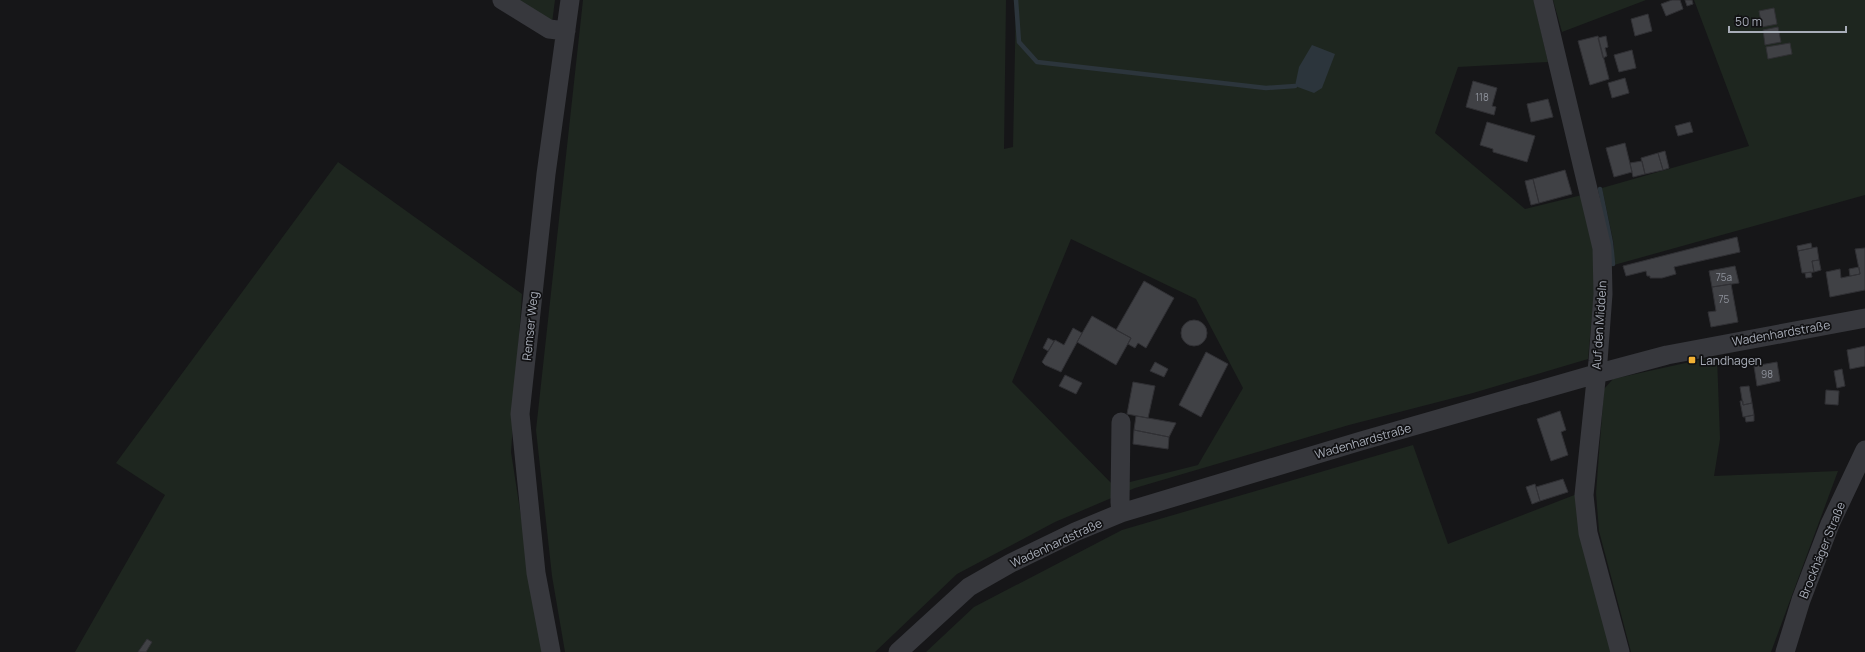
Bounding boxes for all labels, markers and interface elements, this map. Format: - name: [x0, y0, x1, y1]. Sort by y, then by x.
- scale bar: [1729, 8, 1846, 34]
- text: 50 m: [1735, 13, 1762, 30]
- house number: 118: [1475, 90, 1489, 104]
- house number: 75a: [1716, 270, 1732, 284]
- street label: Auf den Middeln: [1587, 280, 1611, 370]
- street label: Remser Weg: [518, 291, 542, 361]
- house number: 75: [1719, 292, 1730, 306]
- street label: Wadenhardstraße: [1730, 316, 1832, 350]
- place label: Landhagen: [1700, 352, 1762, 369]
- marker: Landhagen: [1687, 355, 1697, 365]
- house number: 98: [1761, 367, 1773, 381]
- street label: Wadenhardstraße: [1313, 419, 1413, 463]
- street label: Brockhäger Straße: [1795, 499, 1849, 601]
- street label: Wadenhardstraße: [1007, 514, 1105, 572]

